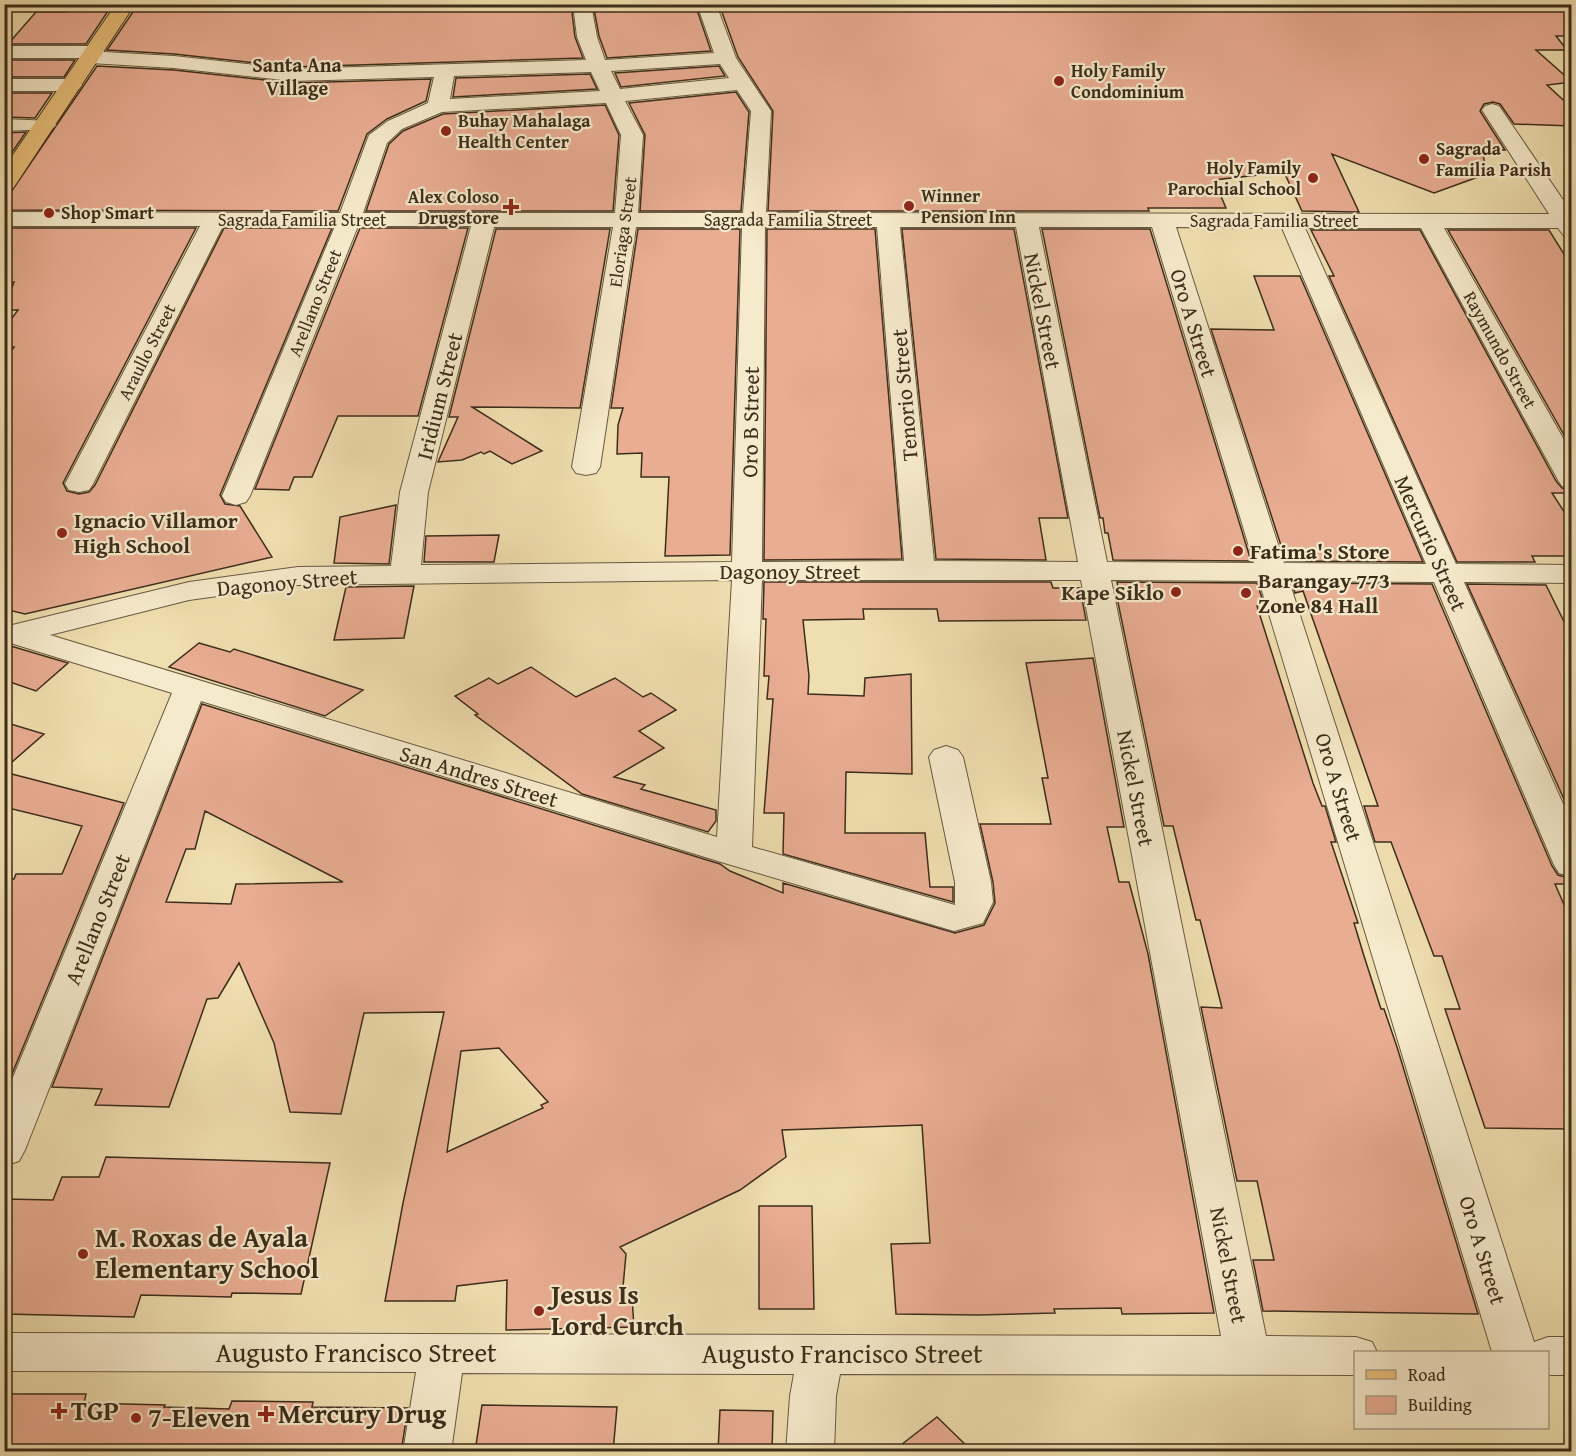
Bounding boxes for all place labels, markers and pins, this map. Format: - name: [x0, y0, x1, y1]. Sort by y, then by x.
- place label: Holy Family Condominium: [1071, 57, 1185, 105]
- marker: Holy Family Condominium: [1052, 74, 1066, 88]
- place label: Buhay Mahalaga Health Center: [458, 107, 591, 155]
- marker: Buhay Mahalaga Health Center: [439, 124, 453, 138]
- place label: Sagrada Familia Parish: [1436, 135, 1551, 183]
- marker: Sagrada Familia Parish: [1417, 152, 1431, 166]
- place label: Holy Family Parochial School: [1168, 154, 1302, 202]
- marker: Holy Family Parochial School: [1306, 171, 1320, 185]
- place label: Winner Pension Inn: [921, 182, 1016, 230]
- place label: Alex Coloso Drugstore: [408, 183, 499, 231]
- place label: Shop Smart: [61, 199, 154, 226]
- marker: Winner Pension Inn: [902, 199, 916, 213]
- marker: Alex Coloso Drugstore: [504, 200, 518, 214]
- marker: Shop Smart: [42, 206, 56, 220]
- place label: Ignacio Villamor High School: [74, 504, 238, 561]
- marker: Ignacio Villamor High School: [55, 526, 69, 540]
- place label: Fatima's Store: [1250, 535, 1390, 567]
- marker: Fatima's Store: [1231, 544, 1245, 558]
- place label: Barangay 773 Zone 84 Hall: [1258, 564, 1390, 621]
- place label: Kape Siklo: [1061, 576, 1164, 608]
- marker: Kape Siklo: [1169, 585, 1183, 599]
- marker: Barangay 773 Zone 84 Hall: [1239, 586, 1253, 600]
- place label: M. Roxas de Ayala Elementary School: [95, 1217, 319, 1288]
- marker: M. Roxas de Ayala Elementary School: [76, 1247, 90, 1261]
- place label: Jesus Is Lord Curch: [547, 1274, 684, 1345]
- marker: Jesus Is Lord Curch: [532, 1304, 546, 1318]
- place label: TGP: [71, 1390, 119, 1430]
- place label: Mercury Drug: [278, 1393, 447, 1433]
- place label: 7-Eleven: [148, 1397, 250, 1437]
- marker: TGP: [52, 1404, 66, 1418]
- marker: Mercury Drug: [259, 1407, 273, 1421]
- marker: 7-Eleven: [129, 1411, 143, 1425]

